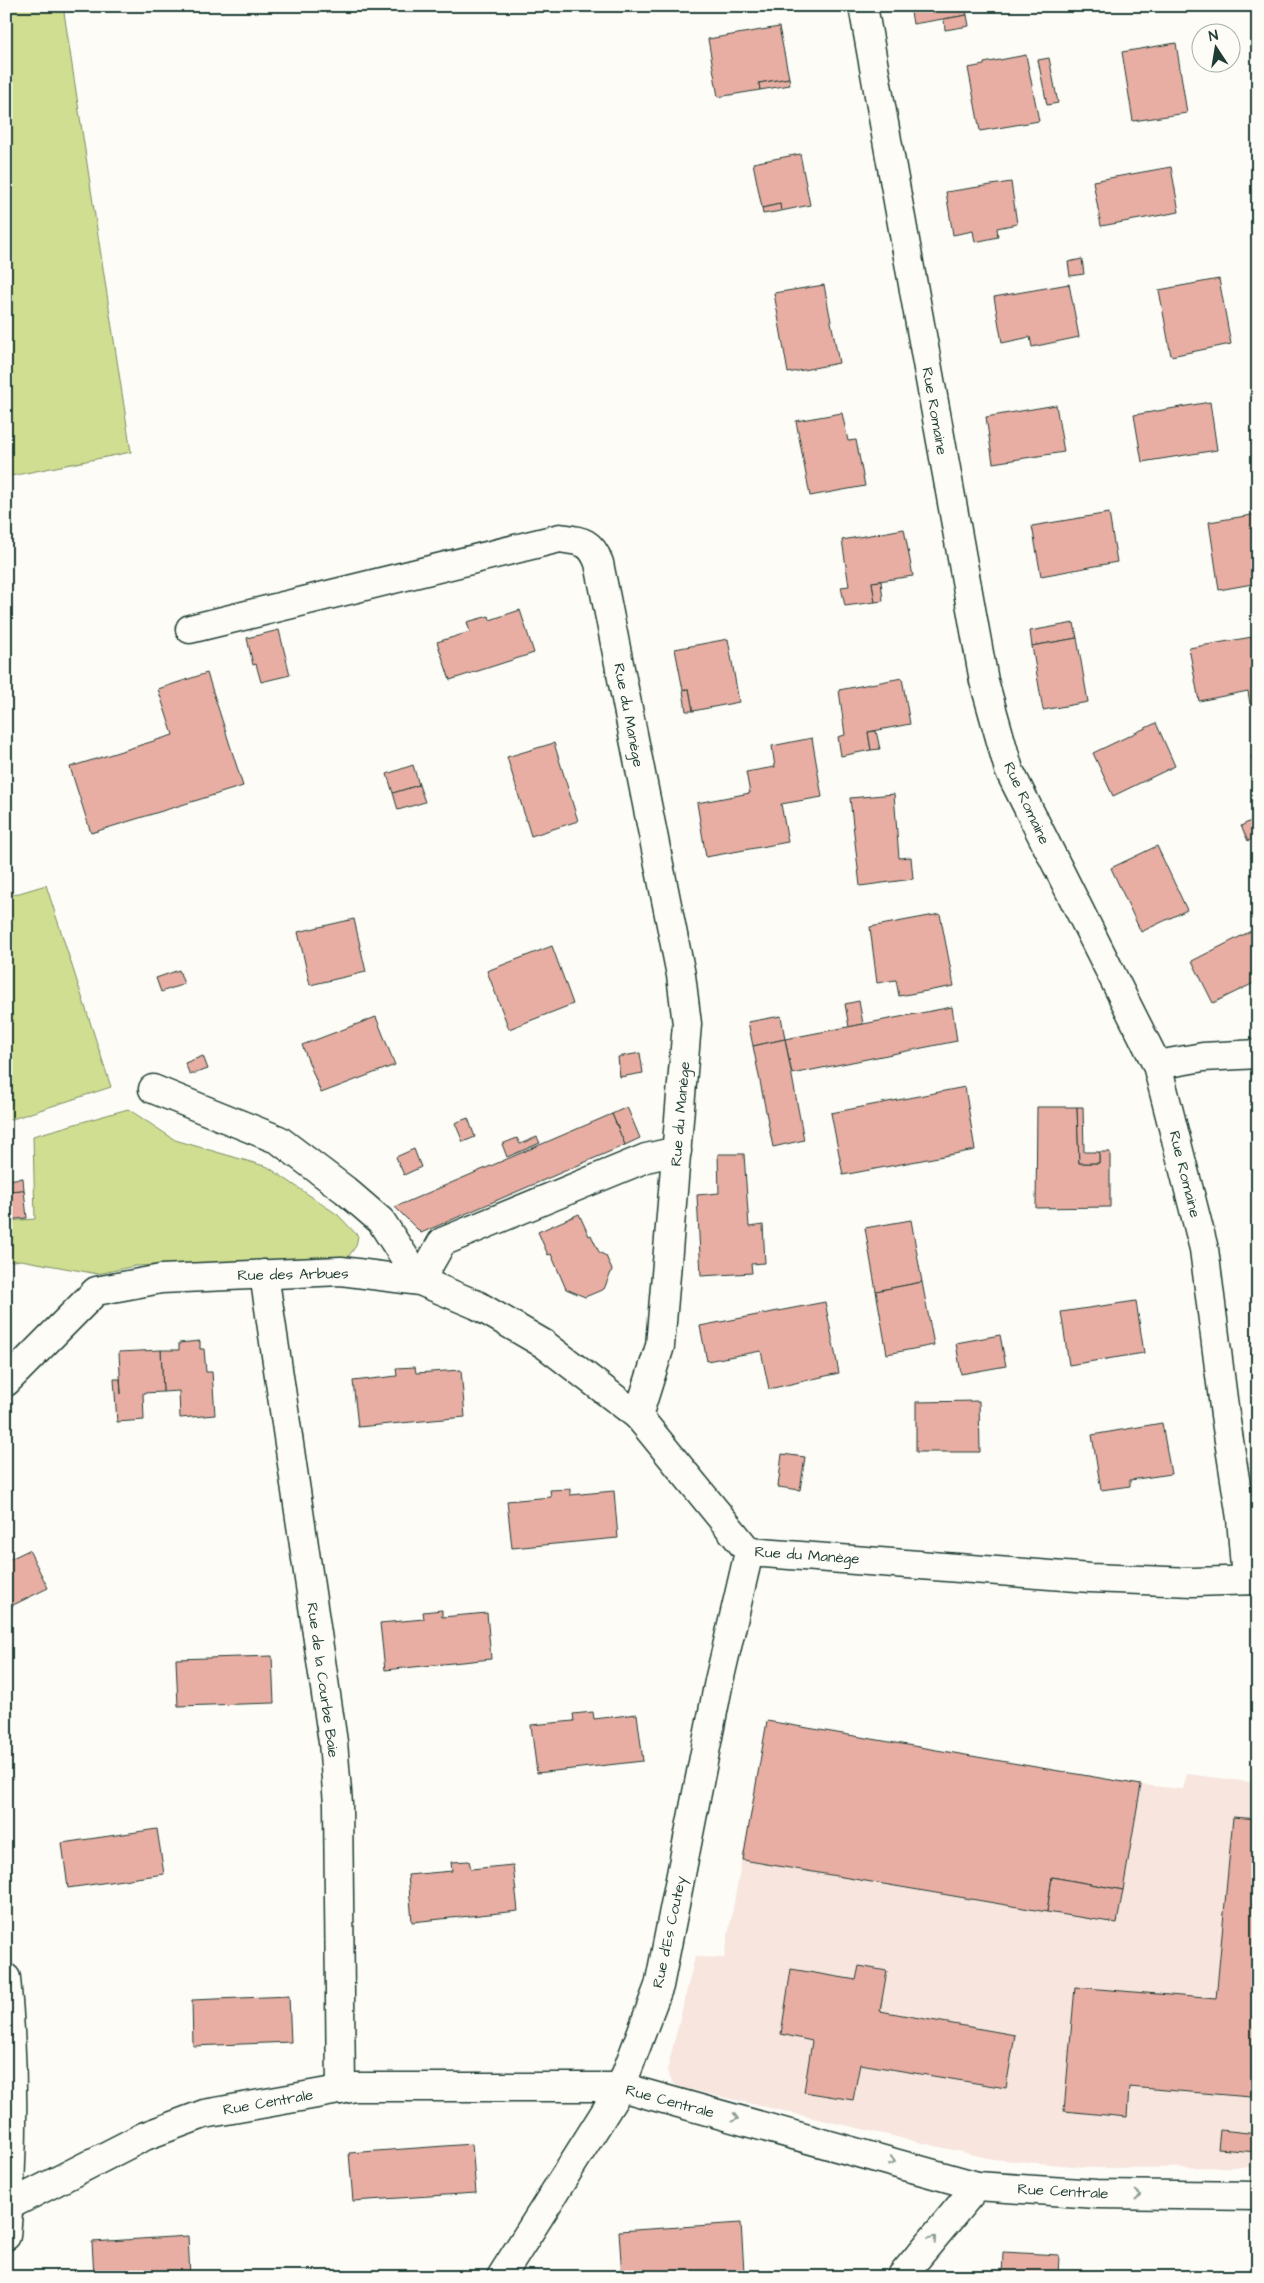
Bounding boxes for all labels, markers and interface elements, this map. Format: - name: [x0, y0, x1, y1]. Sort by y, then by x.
- north arrow: [1192, 22, 1242, 72]
- text: N: [1207, 26, 1220, 47]
- street label: Rue Romaine: [916, 366, 953, 457]
- street label: Rue du Manège: [607, 661, 649, 769]
- street label: Rue Romaine: [998, 759, 1055, 848]
- street label: Rue du Manège: [665, 1061, 697, 1167]
- street label: Rue Romaine: [1164, 1129, 1205, 1220]
- street label: Rue des Arbues: [237, 1263, 349, 1286]
- street label: Rue du Manège: [754, 1541, 860, 1571]
- street label: Rue de la Courbe Baie: [301, 1601, 344, 1759]
- street label: Rue d'Es Coutey: [647, 1874, 693, 1990]
- street label: Rue Centrale: [623, 2080, 717, 2123]
- street label: Rue Centrale: [221, 2084, 315, 2121]
- one-way arrow: [731, 2112, 740, 2123]
- one-way arrow: [887, 2156, 895, 2166]
- street label: Rue Centrale: [1017, 2179, 1109, 2204]
- one-way arrow: [1134, 2190, 1142, 2200]
- one-way arrow: [927, 2236, 935, 2245]

